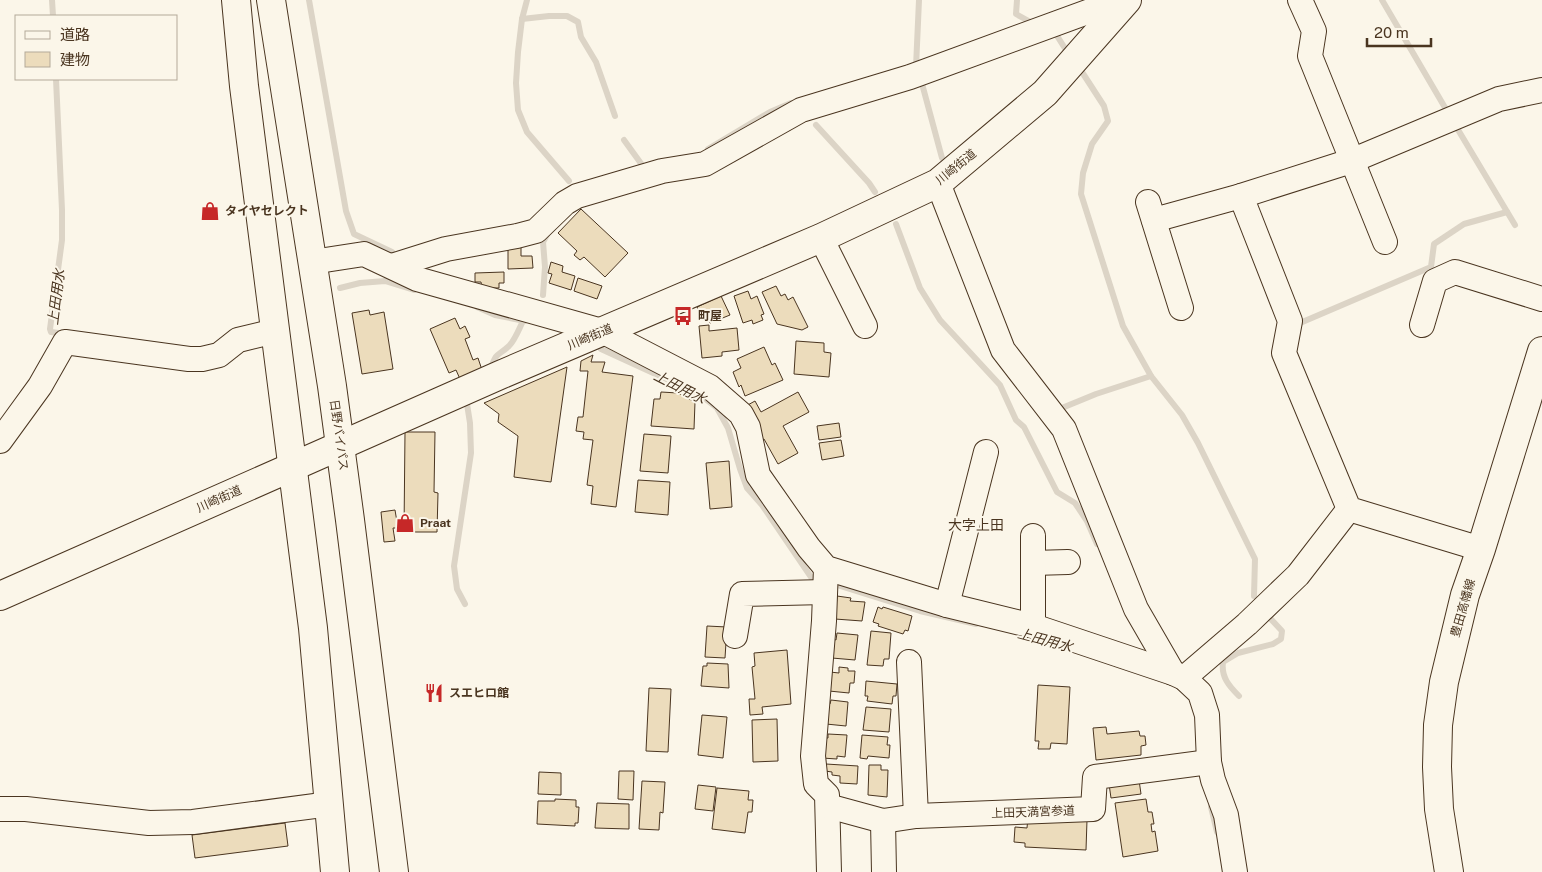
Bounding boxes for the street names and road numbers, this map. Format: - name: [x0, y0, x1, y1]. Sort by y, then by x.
- street label: 川崎街道: [933, 146, 979, 188]
- street label: 川崎街道: [565, 321, 615, 353]
- street label: 日野バイパス: [327, 398, 351, 472]
- street label: 川崎街道: [194, 483, 244, 515]
- street label: 豊田高幡線: [1448, 577, 1478, 639]
- street label: 上田天満宮参道: [991, 804, 1075, 820]

